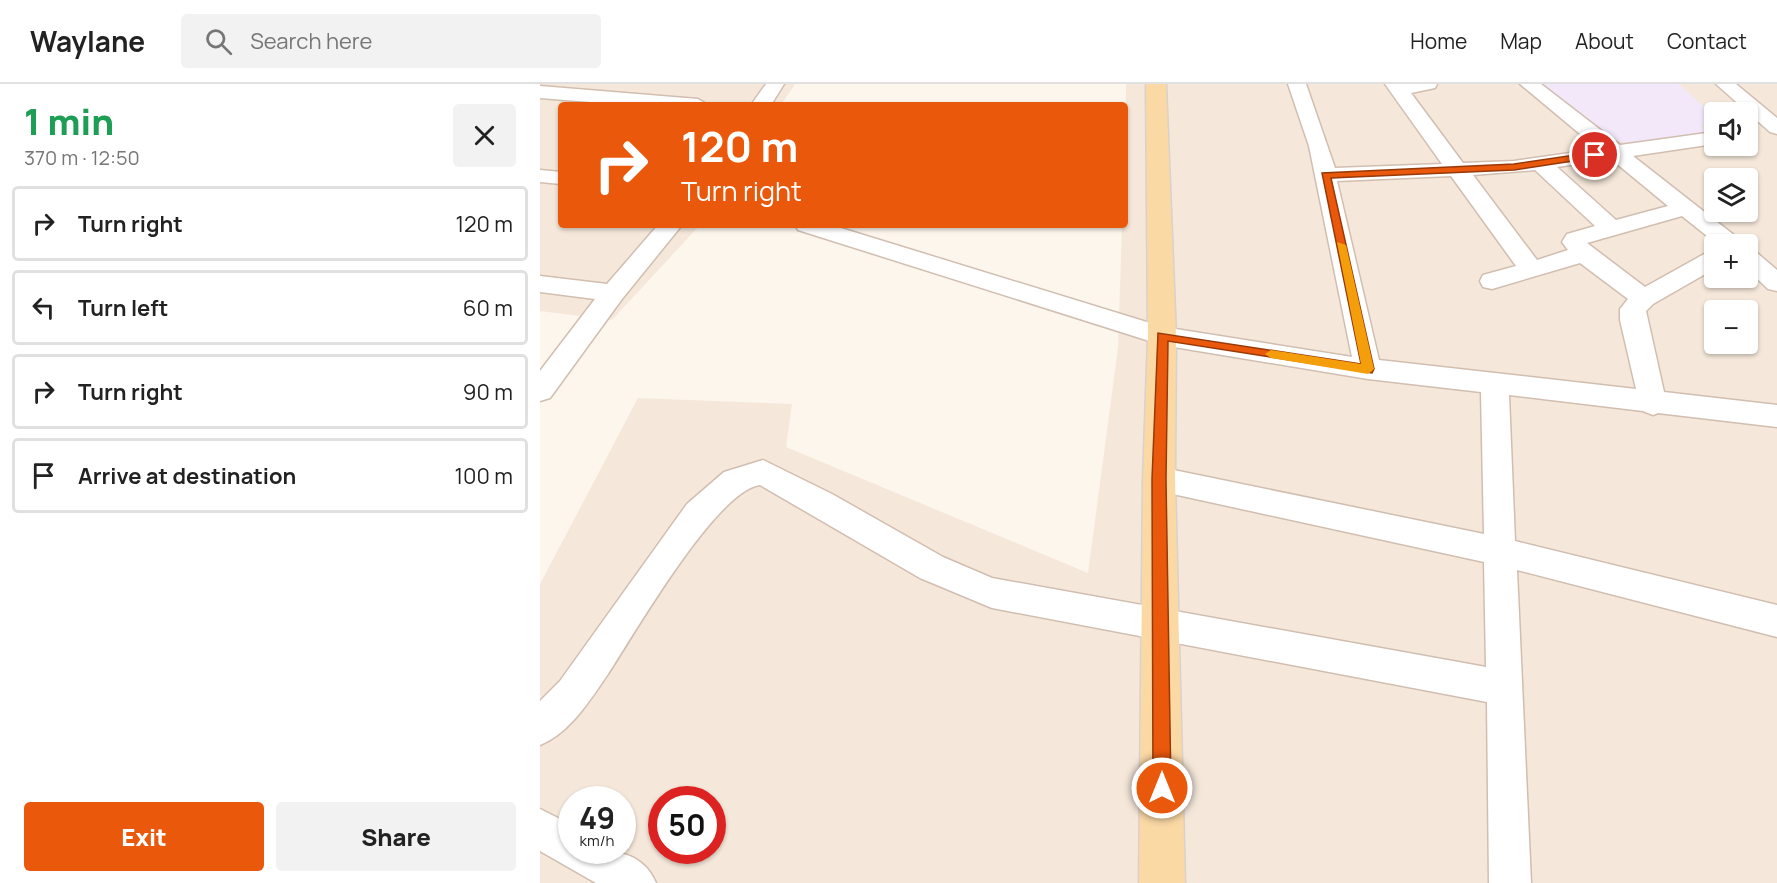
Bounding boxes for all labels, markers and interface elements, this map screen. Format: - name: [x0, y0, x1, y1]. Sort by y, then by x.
- search box: [181, 14, 601, 68]
- text: Waylane: [30, 22, 145, 60]
- icon: search: [202, 25, 235, 58]
- text: Search here: [250, 26, 372, 56]
- text: Home: [1410, 27, 1467, 55]
- text: Map: [1500, 27, 1542, 55]
- text: About: [1575, 27, 1634, 55]
- text: Contact: [1667, 27, 1747, 55]
- text: 1 min: [24, 97, 114, 146]
- map controls: [1704, 102, 1758, 354]
- button: sound: [1704, 102, 1758, 156]
- button: close: [453, 104, 516, 167]
- text: 120 m: [681, 117, 798, 175]
- icon: right: [582, 126, 660, 204]
- pin: [1569, 129, 1620, 180]
- icon: arrive: [1578, 138, 1611, 171]
- text: 370 m · 12:50: [24, 144, 140, 171]
- button: layers: [1704, 168, 1758, 222]
- text: Turn right: [681, 172, 802, 209]
- icon: right: [27, 207, 60, 240]
- text: Turn right: [78, 209, 183, 239]
- text: 120 m: [455, 209, 513, 239]
- button: +: [1704, 234, 1758, 288]
- icon: left: [27, 291, 60, 324]
- text: Turn left: [78, 293, 168, 323]
- text: 60 m: [463, 293, 513, 323]
- button: −: [1704, 300, 1758, 354]
- icon: right: [27, 375, 60, 408]
- text: Turn right: [78, 377, 183, 407]
- text: 90 m: [463, 377, 513, 407]
- icon: arrive: [27, 459, 60, 492]
- text: Arrive at destination: [78, 461, 296, 491]
- text: 100 m: [455, 461, 513, 491]
- position arrow: [1130, 756, 1194, 820]
- speed limit sign: 50: [648, 786, 726, 864]
- text: 49: [579, 797, 615, 838]
- button: Exit: [24, 802, 264, 871]
- button: Share: [276, 802, 516, 871]
- text: km/h: [580, 830, 614, 851]

